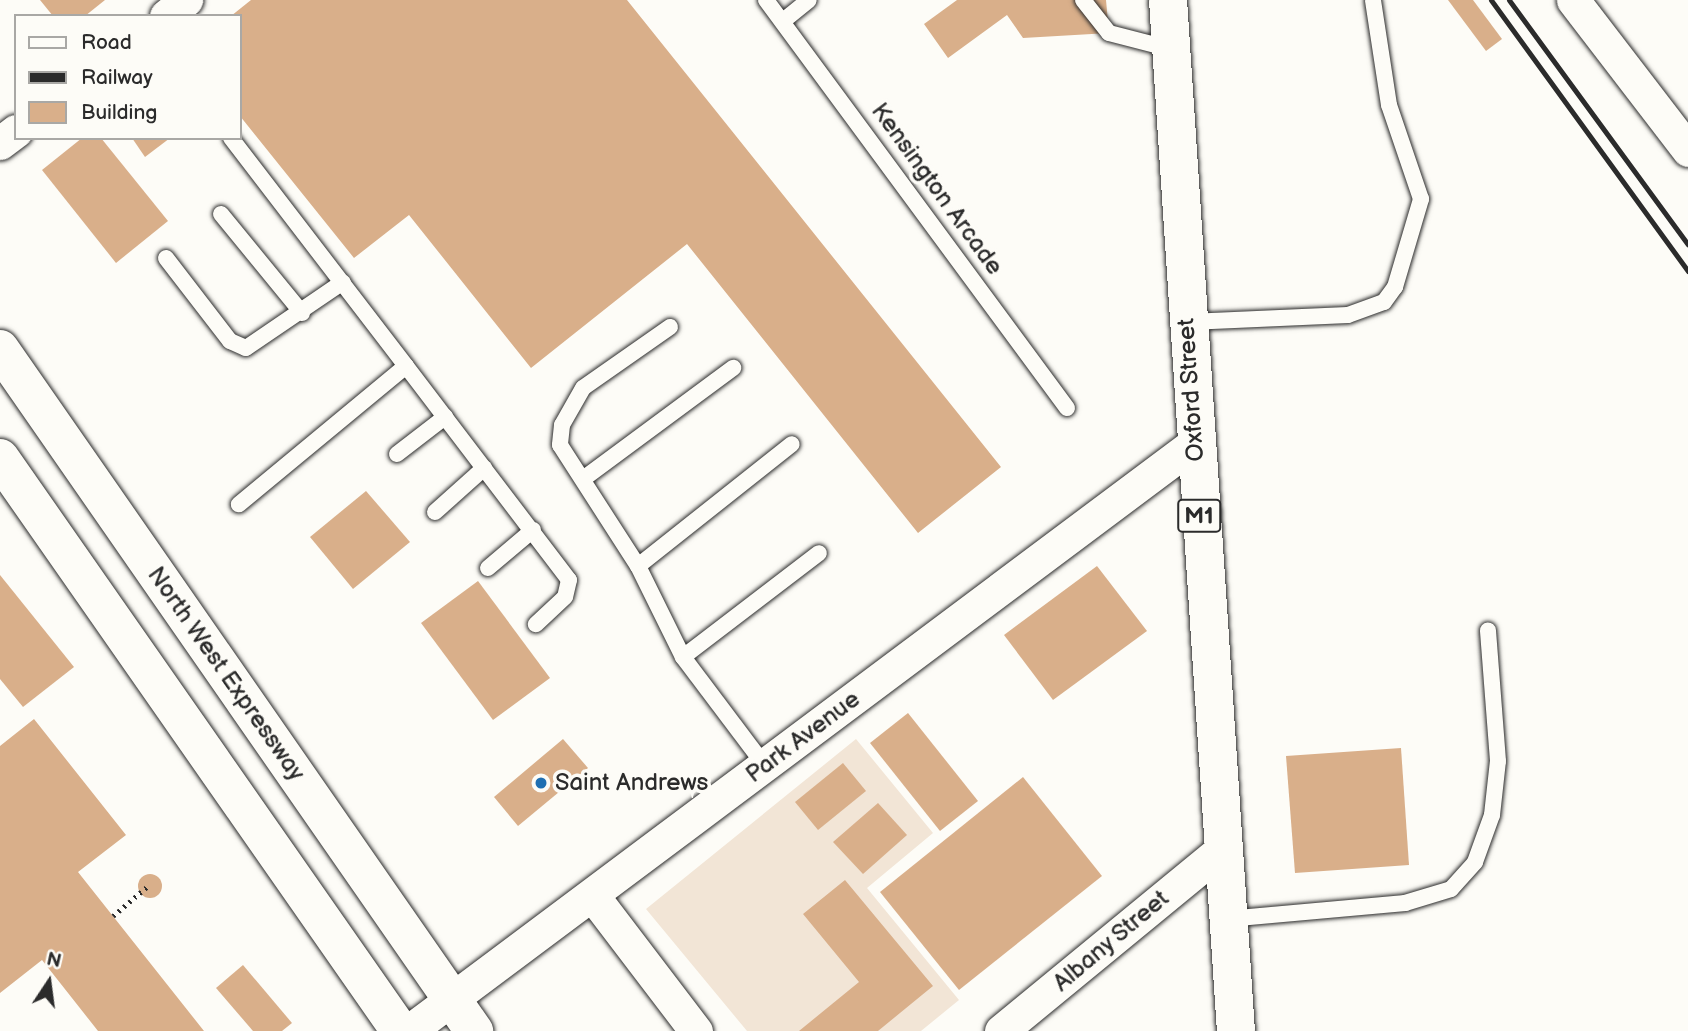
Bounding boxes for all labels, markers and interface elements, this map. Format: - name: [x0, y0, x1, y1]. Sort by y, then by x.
- legend: [14, 14, 242, 140]
- text: Road: [81, 30, 132, 55]
- text: Railway: [81, 65, 153, 90]
- street label: Kensington Arcade: [865, 97, 1009, 281]
- text: Building: [81, 100, 157, 125]
- street label: Oxford Street: [1172, 317, 1210, 463]
- road number: M1: [1176, 496, 1222, 536]
- street label: North West Expressway: [141, 561, 311, 787]
- street label: Park Avenue: [740, 685, 866, 789]
- place label: Saint Andrews: [555, 769, 708, 797]
- marker: Saint Andrews: [533, 775, 549, 791]
- street label: Albany Street: [1047, 884, 1175, 998]
- north arrow: [14, 947, 84, 1017]
- text: N: [44, 948, 63, 974]

